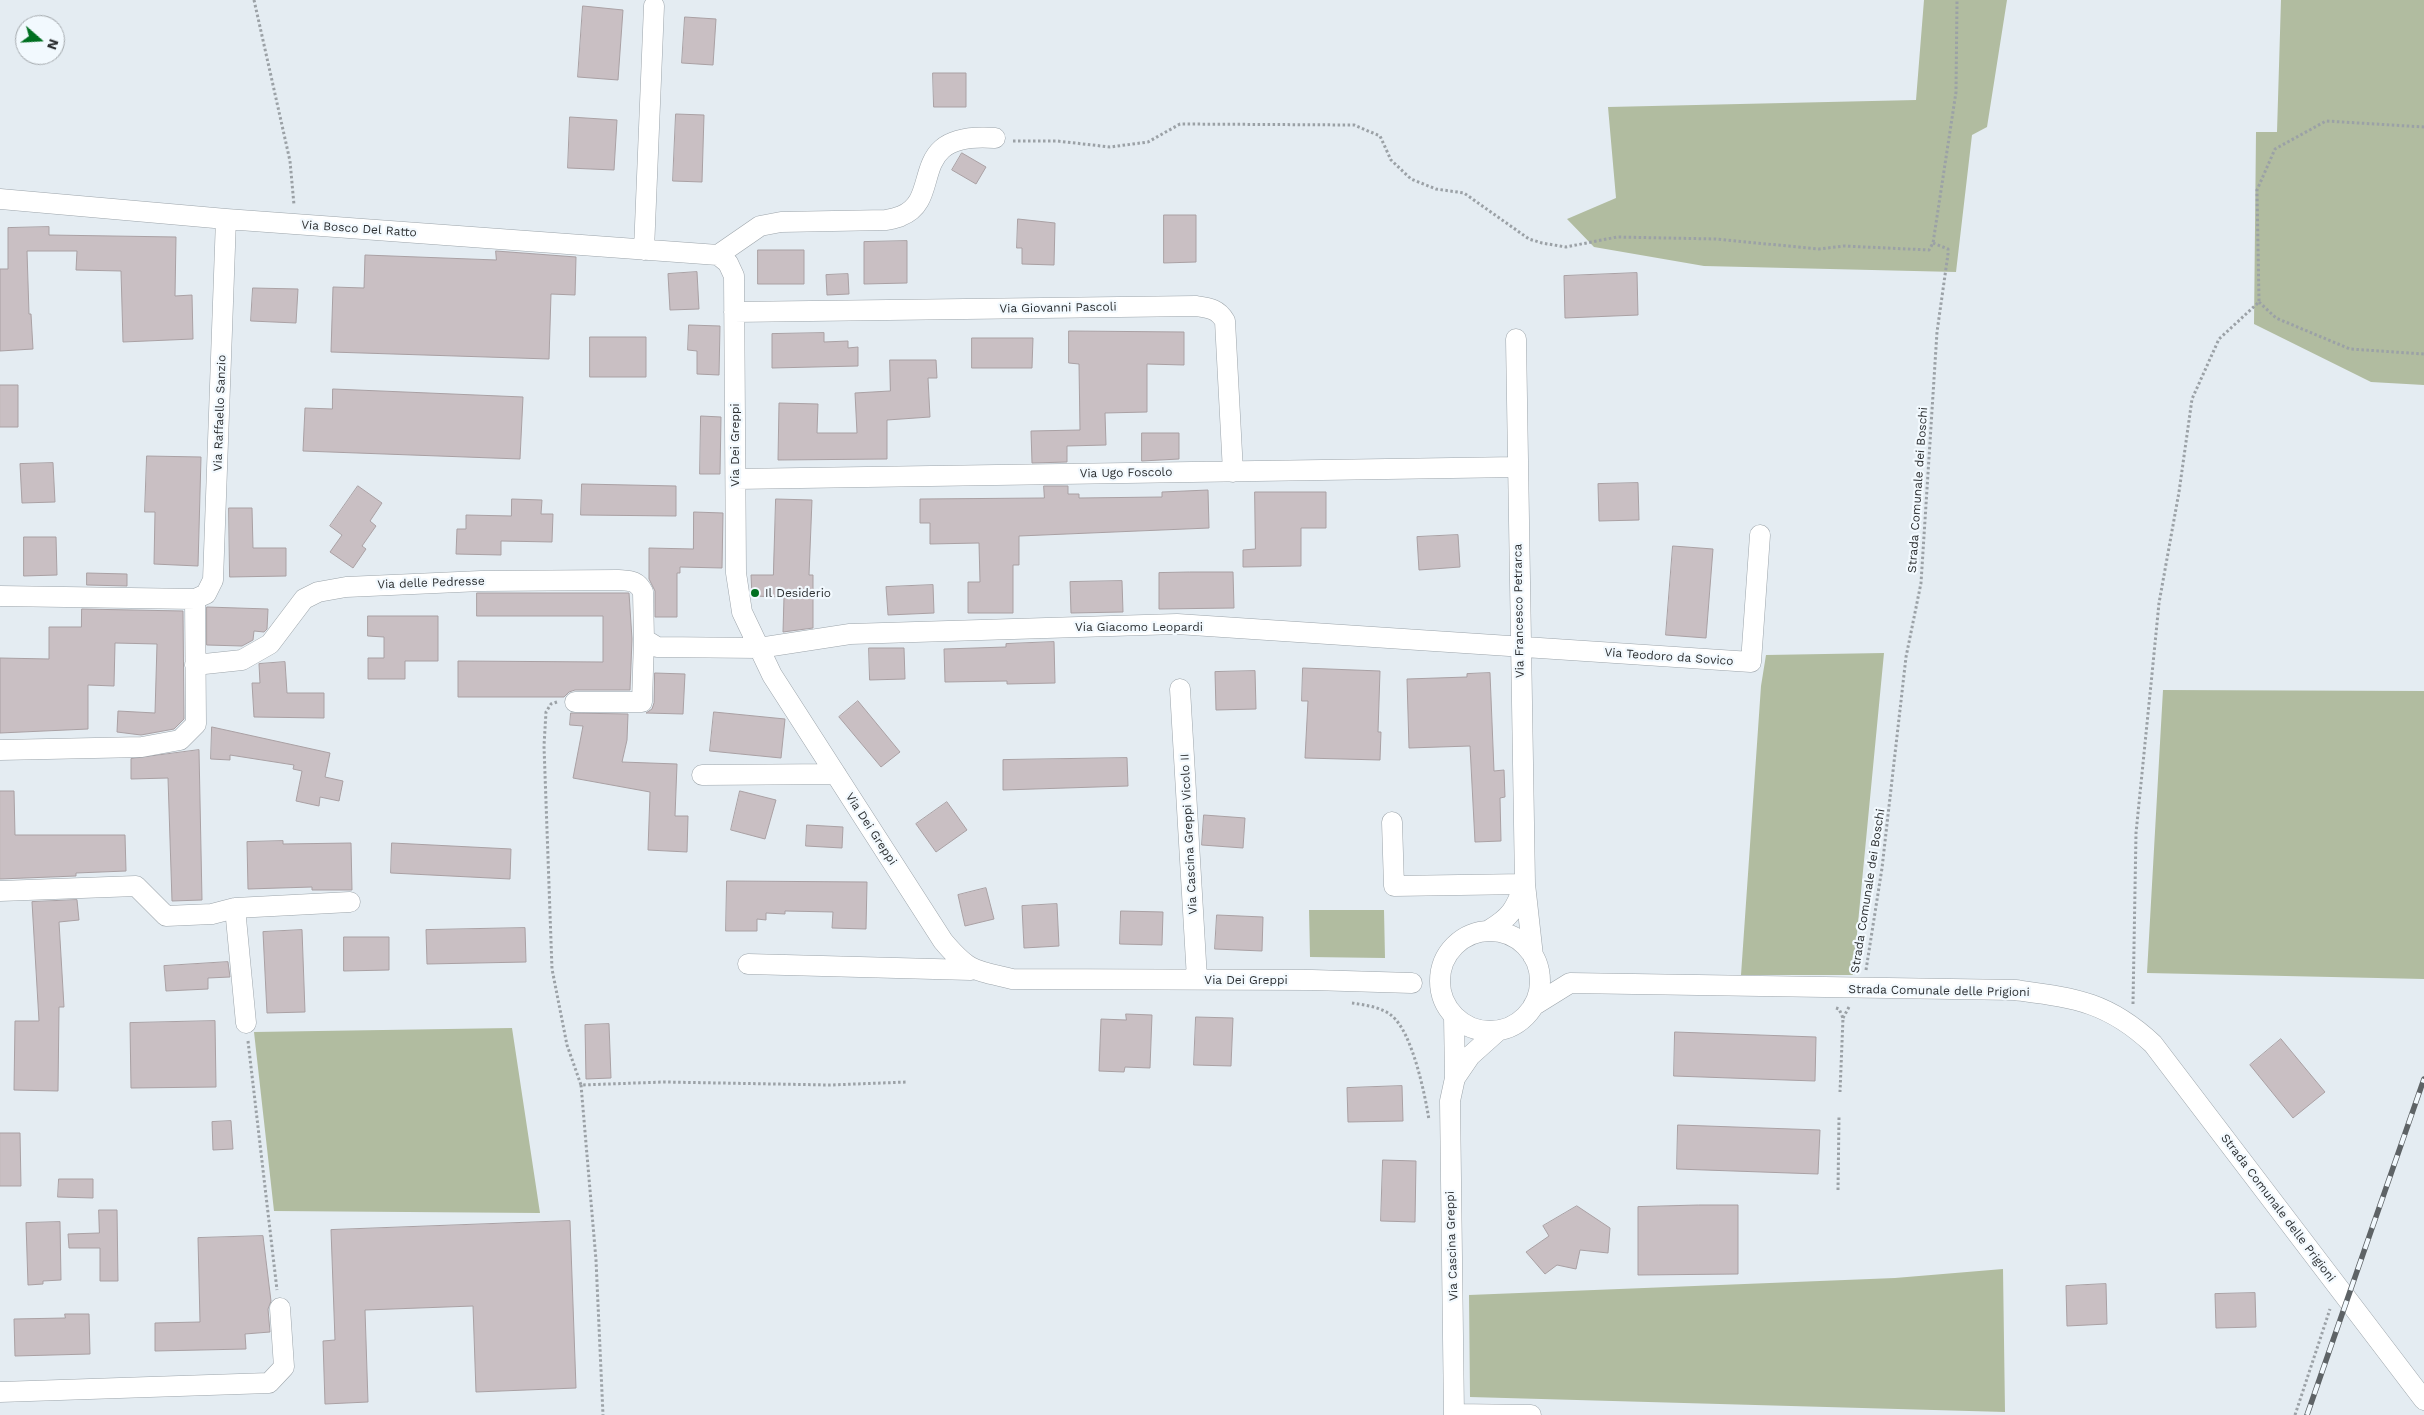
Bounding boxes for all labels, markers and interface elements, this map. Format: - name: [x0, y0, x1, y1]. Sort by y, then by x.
- north arrow: [15, 15, 65, 65]
- text: N: [44, 37, 62, 52]
- street label: Via Bosco Del Ratto: [301, 218, 417, 240]
- street label: Via Giovanni Pascoli: [999, 300, 1117, 316]
- street label: Via Raffaello Sanzio: [211, 354, 229, 472]
- street label: Via Dei Greppi: [728, 403, 742, 487]
- street label: Strada Comunale dei Boschi: [1905, 407, 1931, 573]
- street label: Via Ugo Foscolo: [1079, 465, 1173, 481]
- street label: Via Francesco Petrarca: [1511, 544, 1527, 678]
- street label: Via delle Pedresse: [377, 574, 485, 592]
- place label: Il Desiderio: [765, 586, 831, 600]
- marker: Il Desiderio: [749, 587, 761, 599]
- street label: Via Giacomo Leopardi: [1075, 620, 1203, 634]
- street label: Via Teodoro da Sovico: [1604, 645, 1734, 669]
- street label: Via Cascina Greppi Vicolo II: [1178, 753, 1200, 915]
- street label: Via Dei Greppi: [842, 790, 900, 868]
- street label: Strada Comunale dei Boschi: [1848, 808, 1888, 974]
- street label: Via Dei Greppi: [1204, 973, 1288, 987]
- street label: Strada Comunale delle Prigioni: [1848, 982, 2030, 1000]
- street label: Strada Comunale delle Prigioni: [2218, 1131, 2338, 1285]
- street label: Via Cascina Greppi: [1443, 1191, 1461, 1301]

